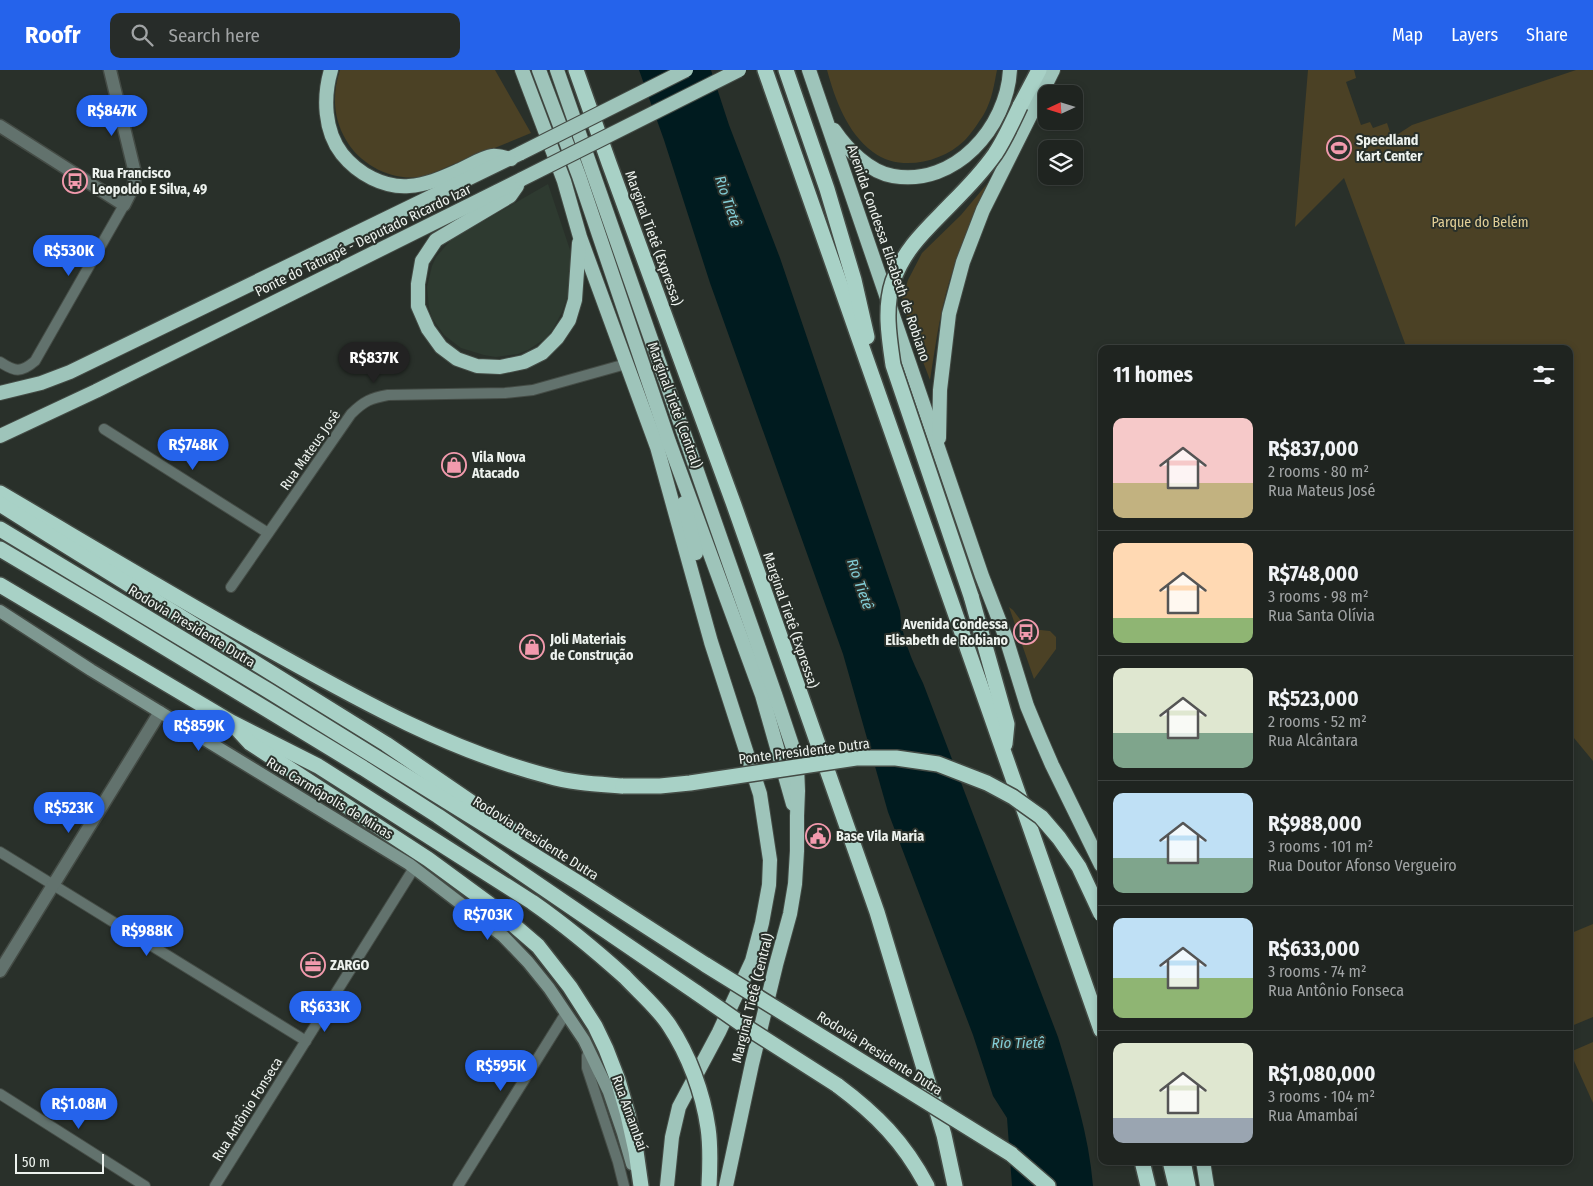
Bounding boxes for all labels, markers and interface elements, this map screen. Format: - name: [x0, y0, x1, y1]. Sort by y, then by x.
- search box: [110, 13, 460, 58]
- text: Roofr: [25, 21, 80, 49]
- icon: search: [128, 21, 156, 49]
- text: Search here: [168, 24, 260, 47]
- text: Map: [1392, 24, 1423, 46]
- text: Layers: [1451, 24, 1498, 46]
- text: Share: [1526, 24, 1568, 46]
- north arrow: [1038, 85, 1082, 130]
- map controls: [1038, 85, 1083, 185]
- pin: R$847K: [71, 94, 153, 137]
- text: R$847K: [87, 101, 137, 120]
- place label: Speedland Kart Center: [1356, 132, 1423, 165]
- sports icon: Speedland Kart Center: [1326, 135, 1352, 161]
- button: layers: [1038, 140, 1083, 185]
- street label: Avenida Condessa Elisabeth de Robiano: [843, 143, 934, 364]
- place label: Rua Francisco Leopoldo E Silva, 49: [92, 165, 207, 198]
- bus stop icon: Rua Francisco Leopoldo E Silva, 49: [62, 168, 88, 194]
- street label: Marginal Tietê (Expressa): [621, 168, 686, 308]
- water label: Rio Tietê: [711, 173, 745, 229]
- street label: Ponte do Tatuapé - Deputado Ricardo Izar: [252, 180, 474, 300]
- park label: Parque do Belém: [1431, 214, 1529, 231]
- pin: R$530K: [28, 234, 110, 277]
- text: R$530K: [44, 241, 94, 260]
- street label: Marginal Tietê (Central): [644, 340, 705, 471]
- pin: R$837K: [333, 342, 415, 384]
- text: R$837K: [350, 348, 398, 367]
- icon: filters: [1530, 361, 1558, 389]
- text: 11 homes: [1113, 362, 1193, 388]
- street label: Rua Mateus José: [277, 407, 344, 494]
- pin: R$748K: [152, 428, 234, 471]
- text: R$748K: [169, 435, 217, 454]
- text: R$837,000: [1268, 436, 1359, 462]
- icon: home: [1153, 438, 1213, 498]
- place label: Vila Nova Atacado: [471, 449, 526, 482]
- shop icon: Vila Nova Atacado: [441, 452, 467, 478]
- text: 2 rooms · 80 m²: [1268, 462, 1369, 481]
- text: Rua Mateus José: [1268, 481, 1375, 500]
- street label: Marginal Tietê (Expressa): [759, 550, 822, 690]
- water label: Rio Tietê: [843, 556, 877, 612]
- text: R$748,000: [1268, 561, 1359, 587]
- icon: home: [1153, 563, 1213, 623]
- street label: Rodovia Presidente Dutra: [125, 582, 258, 671]
- text: 3 rooms · 98 m²: [1268, 587, 1369, 606]
- text: Rua Santa Olívia: [1268, 606, 1375, 625]
- place label: Avenida Condessa Elisabeth de Robiano: [885, 616, 1009, 649]
- bus stop icon: Avenida Condessa Elisabeth de Robiano: [1013, 619, 1039, 645]
- place label: Joli Materiais de Construção: [549, 631, 634, 665]
- shop icon: Joli Materiais de Construção: [519, 634, 545, 660]
- text: R$523,000: [1268, 686, 1359, 712]
- icon: home: [1153, 688, 1213, 748]
- pin: R$859K: [158, 710, 240, 752]
- text: 2 rooms · 52 m²: [1268, 712, 1367, 731]
- text: R$859K: [174, 716, 224, 735]
- text: Rua Alcântara: [1268, 731, 1358, 750]
- street label: Ponte Presidente Dutra: [738, 735, 871, 768]
- street label: Rua Carmópolis de Minas: [263, 754, 396, 843]
- pin: R$523K: [28, 792, 110, 834]
- street label: Rodovia Presidente Dutra: [470, 793, 602, 884]
- text: R$523K: [45, 798, 93, 817]
- text: R$988,000: [1268, 811, 1362, 837]
- icon: home: [1153, 813, 1213, 873]
- public building icon: Base Vila Maria: [805, 823, 831, 849]
- place label: Base Vila Maria: [836, 828, 924, 845]
- text: 3 rooms · 101 m²: [1268, 837, 1373, 856]
- text: Rua Doutor Afonso Vergueiro: [1268, 856, 1457, 875]
- pin: R$703K: [447, 898, 529, 941]
- text: R$703K: [464, 905, 512, 924]
- pin: R$988K: [106, 914, 188, 957]
- text: R$988K: [121, 921, 173, 940]
- street label: Marginal Tietê (Central): [728, 932, 777, 1065]
- text: R$633,000: [1268, 936, 1360, 962]
- icon: home: [1153, 938, 1213, 998]
- office icon: ZARGO: [300, 952, 326, 978]
- place label: ZARGO: [330, 957, 369, 974]
- text: 3 rooms · 74 m²: [1268, 962, 1366, 981]
- text: Rua Antônio Fonseca: [1268, 981, 1404, 1000]
- pin: R$633K: [284, 990, 366, 1033]
- text: R$633K: [300, 997, 350, 1016]
- street label: Rodovia Presidente Dutra: [814, 1008, 946, 1099]
- water label: Rio Tietê: [992, 1034, 1044, 1052]
- pin: R$595K: [460, 1050, 542, 1092]
- street label: Rua Antônio Fonseca: [209, 1054, 286, 1164]
- text: R$595K: [476, 1056, 526, 1075]
- text: R$1,080,000: [1268, 1061, 1376, 1087]
- icon: home: [1153, 1063, 1213, 1123]
- street label: Rua Amambaí: [608, 1073, 651, 1153]
- text: 3 rooms · 104 m²: [1268, 1087, 1375, 1106]
- pin: R$1.08M: [33, 1088, 125, 1130]
- text: R$1.08M: [51, 1094, 107, 1113]
- text: Rua Amambaí: [1268, 1106, 1358, 1125]
- scale bar: [15, 1151, 104, 1174]
- text: 50 m: [22, 1154, 50, 1171]

